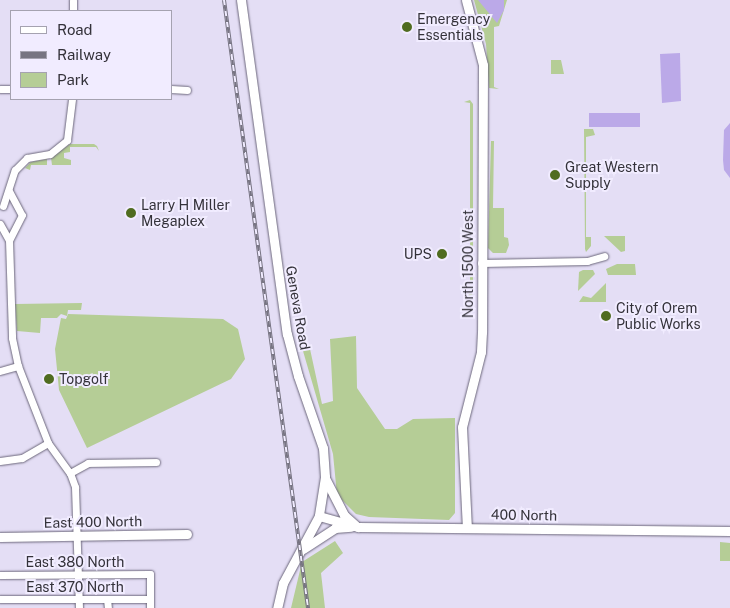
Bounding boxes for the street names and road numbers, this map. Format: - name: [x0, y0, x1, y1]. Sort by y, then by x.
- street label: North 1500 West: [460, 210, 476, 318]
- street label: Geneva Road: [282, 265, 314, 351]
- street label: 400 North: [491, 506, 557, 524]
- street label: East 400 North: [44, 513, 142, 531]
- street label: East 380 North: [26, 554, 124, 570]
- street label: East 370 North: [26, 579, 124, 595]

